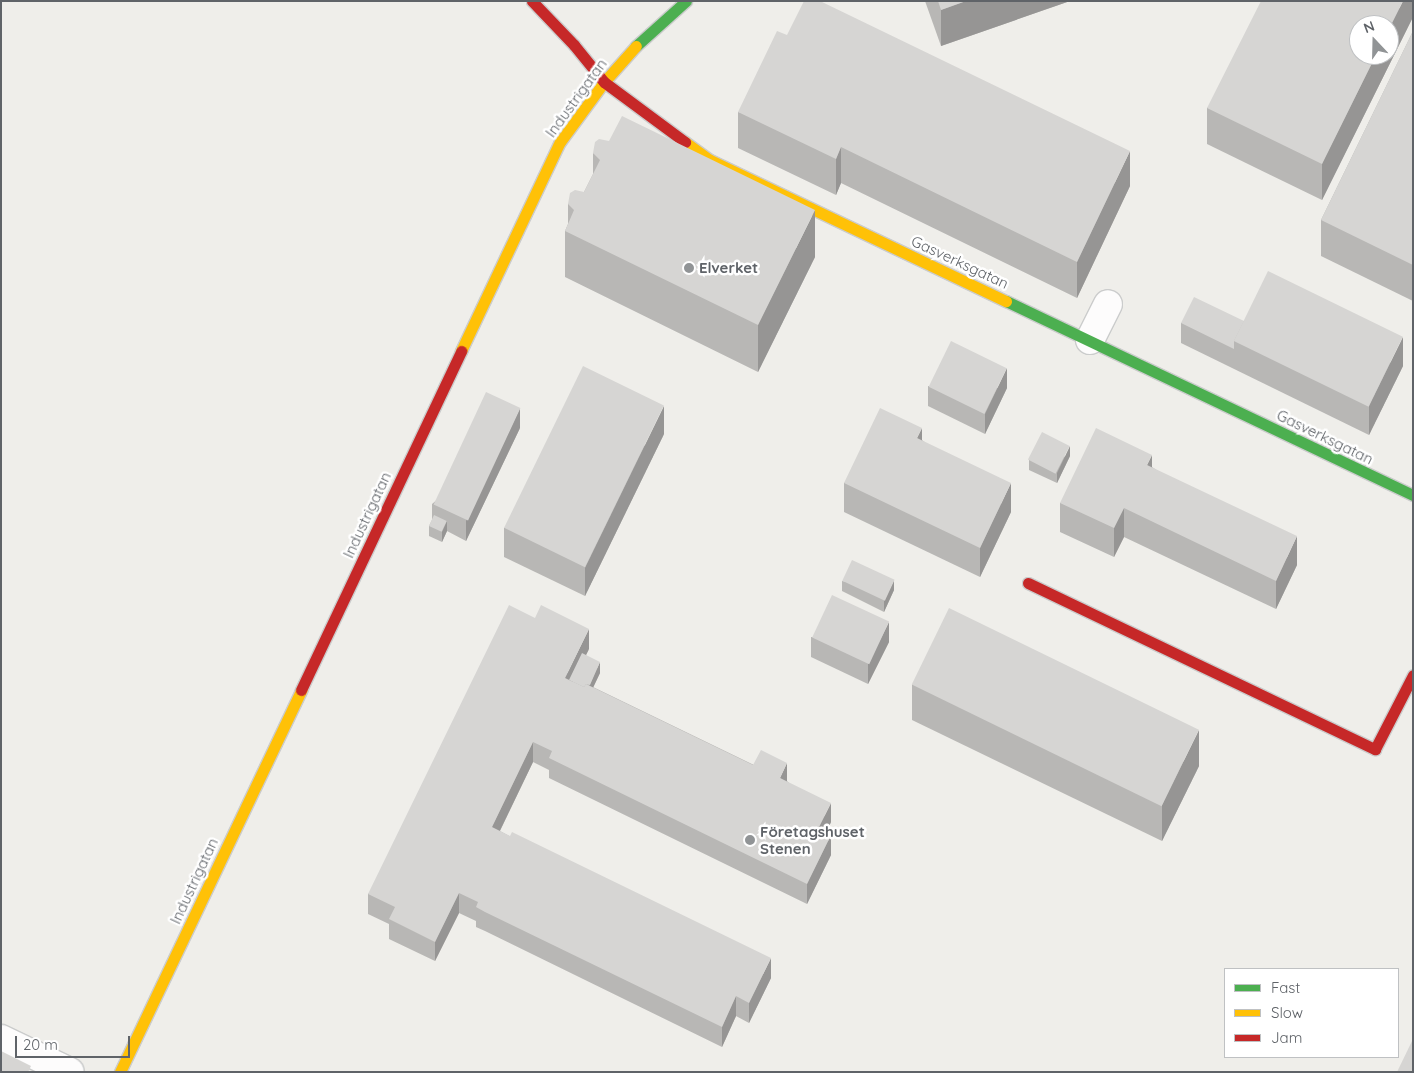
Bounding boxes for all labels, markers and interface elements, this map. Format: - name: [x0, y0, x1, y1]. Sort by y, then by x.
- north arrow: [1349, 15, 1399, 65]
- text: N: [1361, 17, 1377, 37]
- street label: Industrigatan: [542, 55, 610, 141]
- street label: Gasverksgatan: [909, 232, 1011, 292]
- place label: Elverket: [699, 259, 758, 277]
- marker: Elverket: [683, 262, 695, 274]
- street label: Gasverksgatan: [1274, 406, 1376, 468]
- street label: Industrigatan: [339, 469, 395, 561]
- place label: Företagshuset Stenen: [760, 822, 865, 857]
- marker: Företagshuset Stenen: [744, 834, 756, 846]
- street label: Industrigatan: [166, 835, 222, 927]
- legend: [1224, 968, 1399, 1058]
- text: Fast: [1271, 978, 1300, 997]
- text: Slow: [1271, 1003, 1303, 1022]
- scale bar: [18, 1026, 132, 1058]
- text: Jam: [1271, 1028, 1302, 1047]
- text: 20 m: [23, 1035, 58, 1054]

